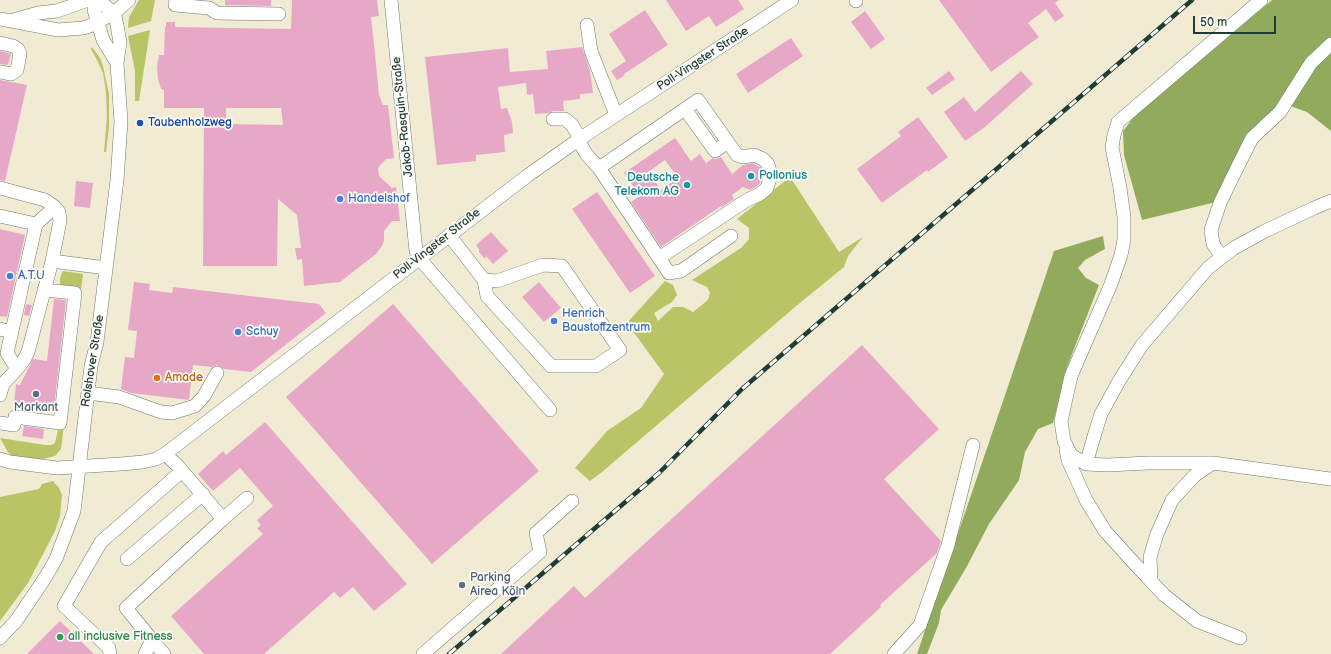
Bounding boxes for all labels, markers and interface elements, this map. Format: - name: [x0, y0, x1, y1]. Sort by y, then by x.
- scale bar: [1195, 8, 1278, 34]
- text: 50 m: [1200, 15, 1227, 30]
- street label: Poll-Vingster Straße: [654, 24, 752, 94]
- street label: Jakob-Rasquin-Straße: [390, 56, 416, 178]
- place label: Taubenholzweg: [148, 116, 232, 130]
- marker: Taubenholzweg: [135, 118, 145, 128]
- place label: Pollonius: [759, 169, 807, 183]
- place label: Deutsche Telekom AG: [615, 171, 679, 199]
- marker: Pollonius: [746, 171, 756, 181]
- marker: Deutsche Telekom AG: [682, 180, 692, 190]
- place label: Handelshof: [348, 192, 410, 206]
- marker: Handelshof: [335, 194, 345, 204]
- street label: Poll-Vingster Straße: [391, 206, 483, 282]
- place label: A.T.U: [18, 269, 45, 283]
- marker: A.T.U: [5, 271, 15, 281]
- place label: Henrich Baustoffzentrum: [562, 307, 650, 335]
- street label: Rolshover Straße: [79, 314, 107, 408]
- marker: Henrich Baustoffzentrum: [549, 316, 559, 326]
- place label: Schuy: [246, 325, 278, 339]
- marker: Schuy: [233, 327, 243, 337]
- place label: Amade: [165, 371, 203, 385]
- marker: Amade: [152, 373, 162, 383]
- marker: Markant: [31, 389, 41, 399]
- place label: Markant: [14, 401, 58, 415]
- place label: Parking Airea Köln: [470, 571, 525, 599]
- marker: Parking Airea Köln: [457, 580, 467, 590]
- place label: all inclusive Fitness: [68, 630, 172, 644]
- marker: all inclusive Fitness: [55, 632, 65, 642]

